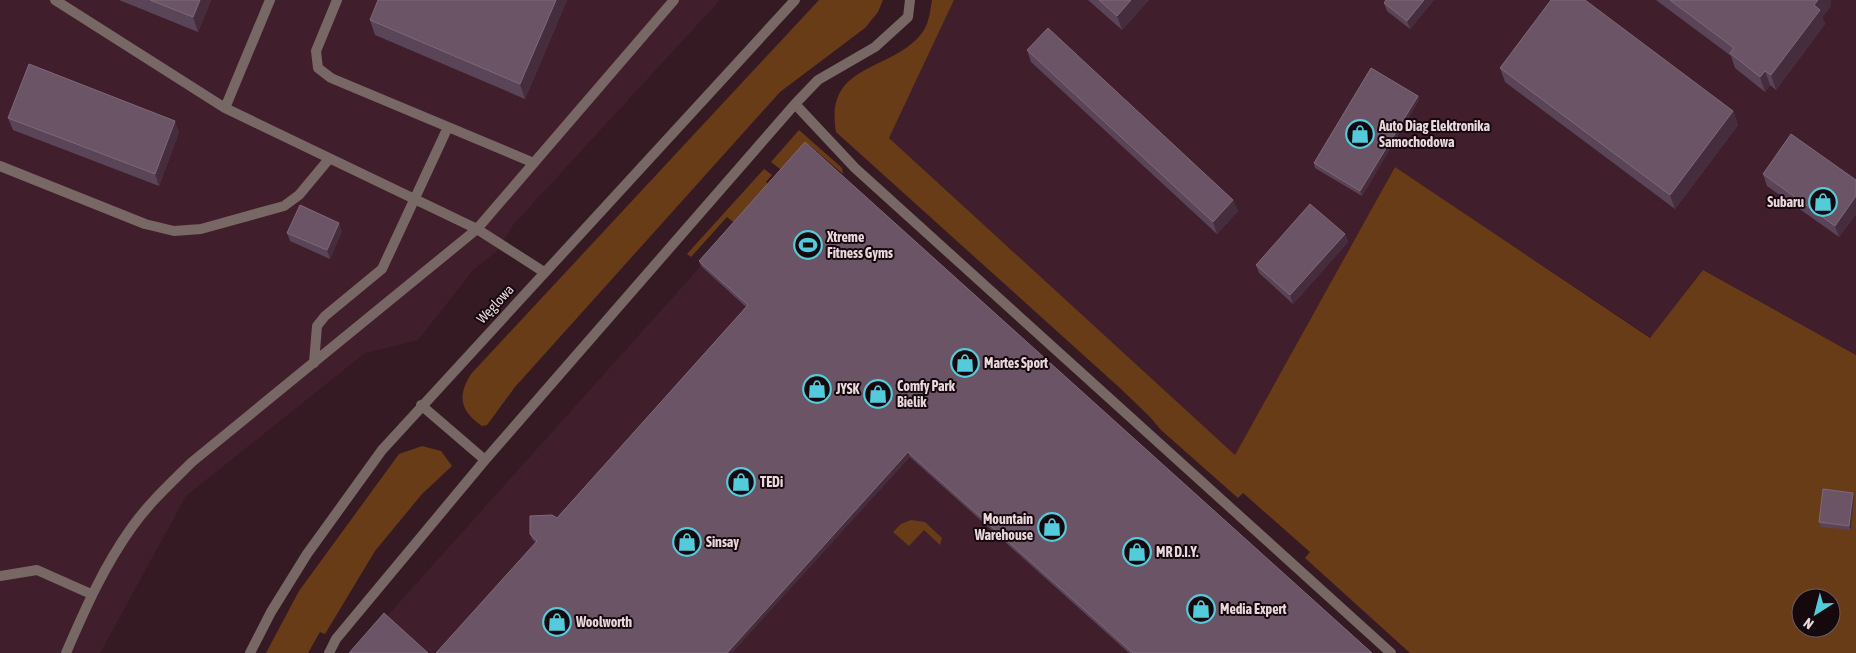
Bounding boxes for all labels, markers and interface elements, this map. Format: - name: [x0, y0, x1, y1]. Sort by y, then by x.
- place label: Auto Diag Elektronika Samochodowa: [1378, 118, 1490, 150]
- shop icon: Auto Diag Elektronika Samochodowa: [1345, 119, 1375, 149]
- shop icon: Subaru: [1808, 187, 1838, 217]
- place label: Subaru: [1767, 194, 1804, 210]
- place label: Xtreme Fitness Gyms: [826, 229, 893, 261]
- sports icon: Xtreme Fitness Gyms: [793, 230, 823, 260]
- street label: Węglowa: [473, 281, 517, 327]
- shop icon: Martes Sport: [950, 348, 980, 378]
- place label: Martes Sport: [984, 355, 1048, 371]
- shop icon: JYSK: [802, 374, 832, 404]
- place label: Comfy Park Bielik: [897, 378, 956, 410]
- shop icon: Comfy Park Bielik: [863, 379, 893, 409]
- place label: JYSK: [835, 381, 860, 397]
- shop icon: TEDi: [726, 467, 756, 497]
- place label: TEDi: [760, 474, 783, 490]
- place label: Mountain Warehouse: [974, 511, 1033, 543]
- shop icon: Mountain Warehouse: [1037, 512, 1067, 542]
- shop icon: Sinsay: [672, 527, 702, 557]
- place label: Sinsay: [706, 534, 739, 550]
- shop icon: MR D.I.Y.: [1122, 537, 1152, 567]
- place label: MR D.I.Y.: [1156, 544, 1199, 560]
- north arrow: [1791, 588, 1841, 638]
- shop icon: Media Expert: [1186, 594, 1216, 624]
- place label: Media Expert: [1220, 601, 1287, 617]
- shop icon: Woolworth: [542, 607, 572, 637]
- place label: Woolworth: [575, 614, 632, 630]
- text: N: [1800, 615, 1816, 632]

